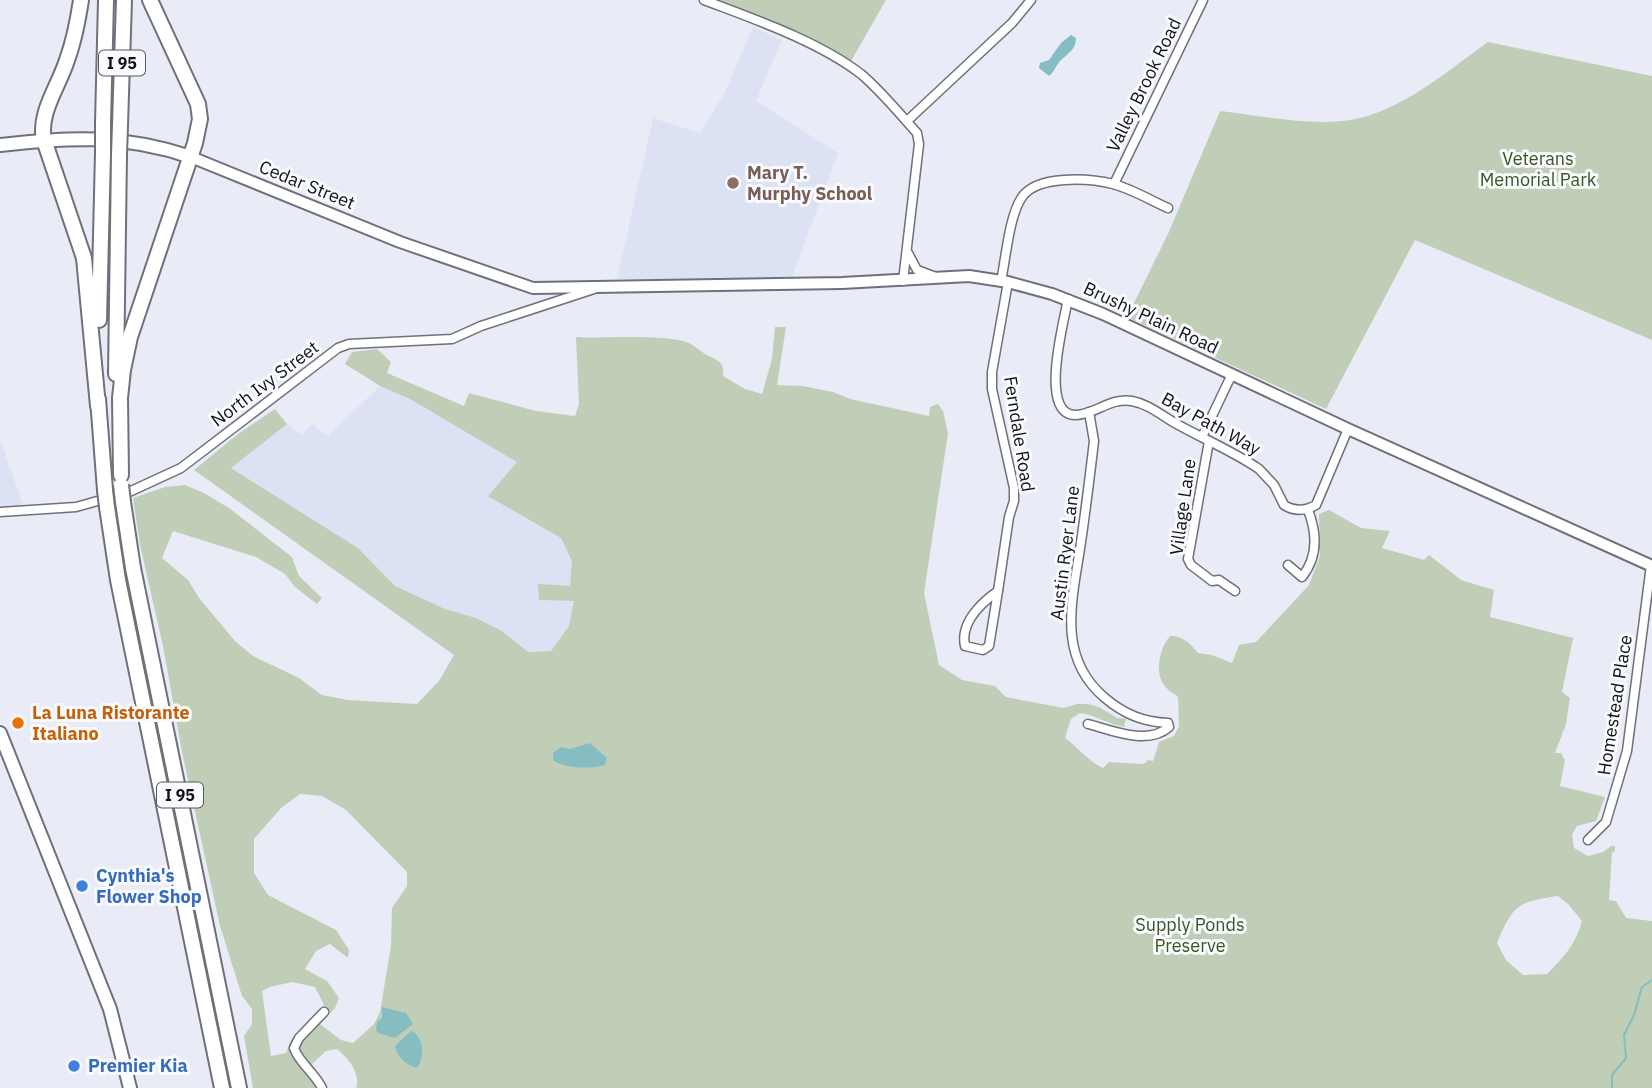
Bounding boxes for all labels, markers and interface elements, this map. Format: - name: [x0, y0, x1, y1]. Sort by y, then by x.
- street label: Valley Brook Road: [1101, 14, 1186, 156]
- road number: I 95: [99, 50, 145, 76]
- park label: Veterans Memorial Park: [1480, 147, 1597, 191]
- street label: Cedar Street: [256, 155, 358, 214]
- place label: Mary T. Murphy School: [747, 161, 873, 205]
- marker: Mary T. Murphy School: [725, 175, 741, 191]
- street label: Brushy Plain Road: [1080, 276, 1222, 359]
- street label: North Ivy Street: [206, 336, 323, 432]
- street label: Ferndale Road: [999, 374, 1040, 493]
- street label: Bay Path Way: [1158, 387, 1265, 460]
- street label: Village Lane: [1164, 457, 1201, 557]
- street label: Austin Ryer Lane: [1045, 484, 1084, 622]
- street label: Homestead Place: [1592, 633, 1637, 777]
- place label: La Luna Ristorante Italiano: [32, 701, 190, 745]
- marker: La Luna Ristorante Italiano: [10, 715, 26, 731]
- road number: I 95: [157, 782, 203, 808]
- place label: Cynthia's Flower Shop: [96, 864, 202, 908]
- marker: Cynthia's Flower Shop: [74, 878, 90, 894]
- park label: Supply Ponds Preserve: [1135, 913, 1245, 957]
- place label: Premier Kia: [88, 1054, 188, 1077]
- marker: Premier Kia: [66, 1058, 82, 1074]

